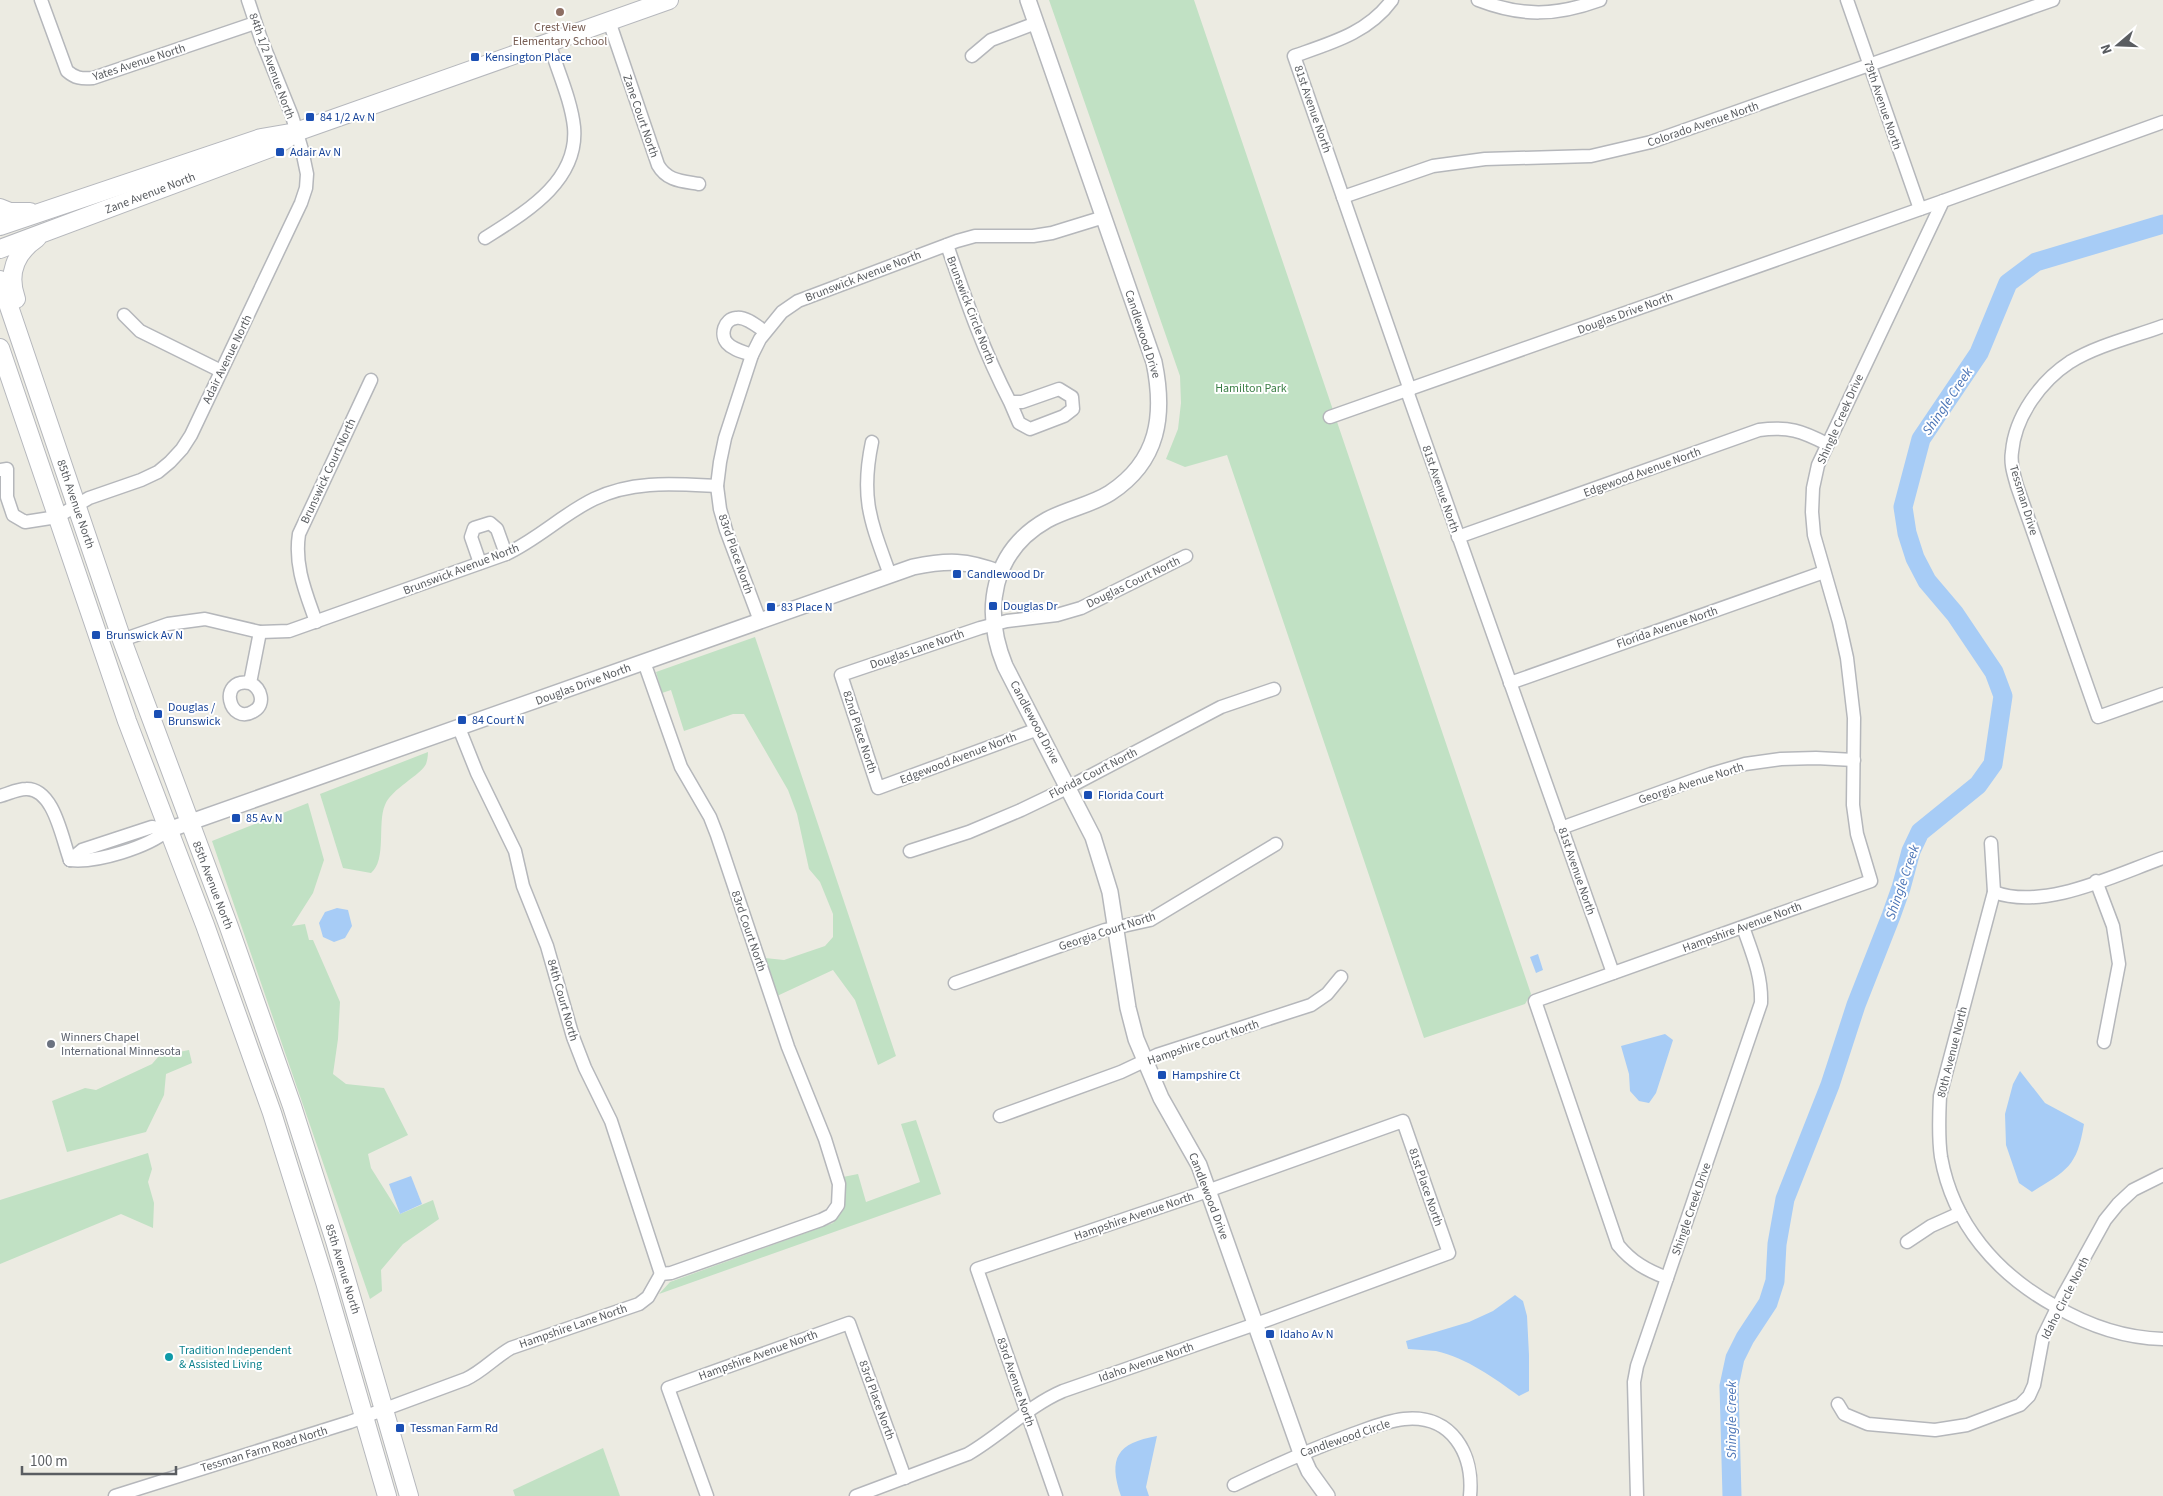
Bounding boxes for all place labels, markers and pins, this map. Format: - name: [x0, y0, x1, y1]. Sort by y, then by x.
- marker: Crest View Elementary School: [554, 6, 566, 18]
- place label: Crest View Elementary School: [513, 19, 607, 50]
- place label: Kensington Place: [485, 49, 571, 66]
- marker: Kensington Place: [469, 51, 481, 63]
- place label: 84 1/2 Av N: [320, 109, 375, 126]
- marker: 84 1/2 Av N: [304, 111, 316, 123]
- place label: Adair Av N: [290, 144, 341, 161]
- marker: Adair Av N: [274, 146, 286, 158]
- place label: Candlewood Dr: [967, 566, 1045, 583]
- marker: Candlewood Dr: [951, 568, 963, 580]
- place label: Douglas Dr: [1003, 598, 1058, 615]
- place label: 83 Place N: [781, 599, 833, 616]
- marker: Douglas Dr: [987, 600, 999, 612]
- marker: 83 Place N: [765, 601, 777, 613]
- place label: Brunswick Av N: [106, 627, 183, 644]
- marker: Brunswick Av N: [90, 629, 102, 641]
- place label: Douglas / Brunswick: [168, 699, 220, 730]
- marker: Douglas / Brunswick: [152, 708, 164, 720]
- place label: 84 Court N: [472, 712, 525, 729]
- marker: 84 Court N: [456, 714, 468, 726]
- place label: Florida Court: [1098, 788, 1164, 802]
- marker: Florida Court: [1082, 789, 1094, 801]
- place label: 85 Av N: [246, 810, 283, 827]
- marker: 85 Av N: [230, 812, 242, 824]
- place label: Winners Chapel International Minnesota: [61, 1029, 181, 1060]
- marker: Winners Chapel International Minnesota: [45, 1038, 57, 1050]
- place label: Hampshire Ct: [1172, 1067, 1240, 1084]
- marker: Hampshire Ct: [1156, 1069, 1168, 1081]
- place label: Idaho Av N: [1280, 1326, 1334, 1343]
- marker: Idaho Av N: [1264, 1328, 1276, 1340]
- place label: Tradition Independent & Assisted Living: [179, 1342, 292, 1373]
- marker: Tradition Independent & Assisted Living: [163, 1351, 175, 1363]
- place label: Tessman Farm Rd: [410, 1420, 498, 1437]
- marker: Tessman Farm Rd: [394, 1422, 406, 1434]

